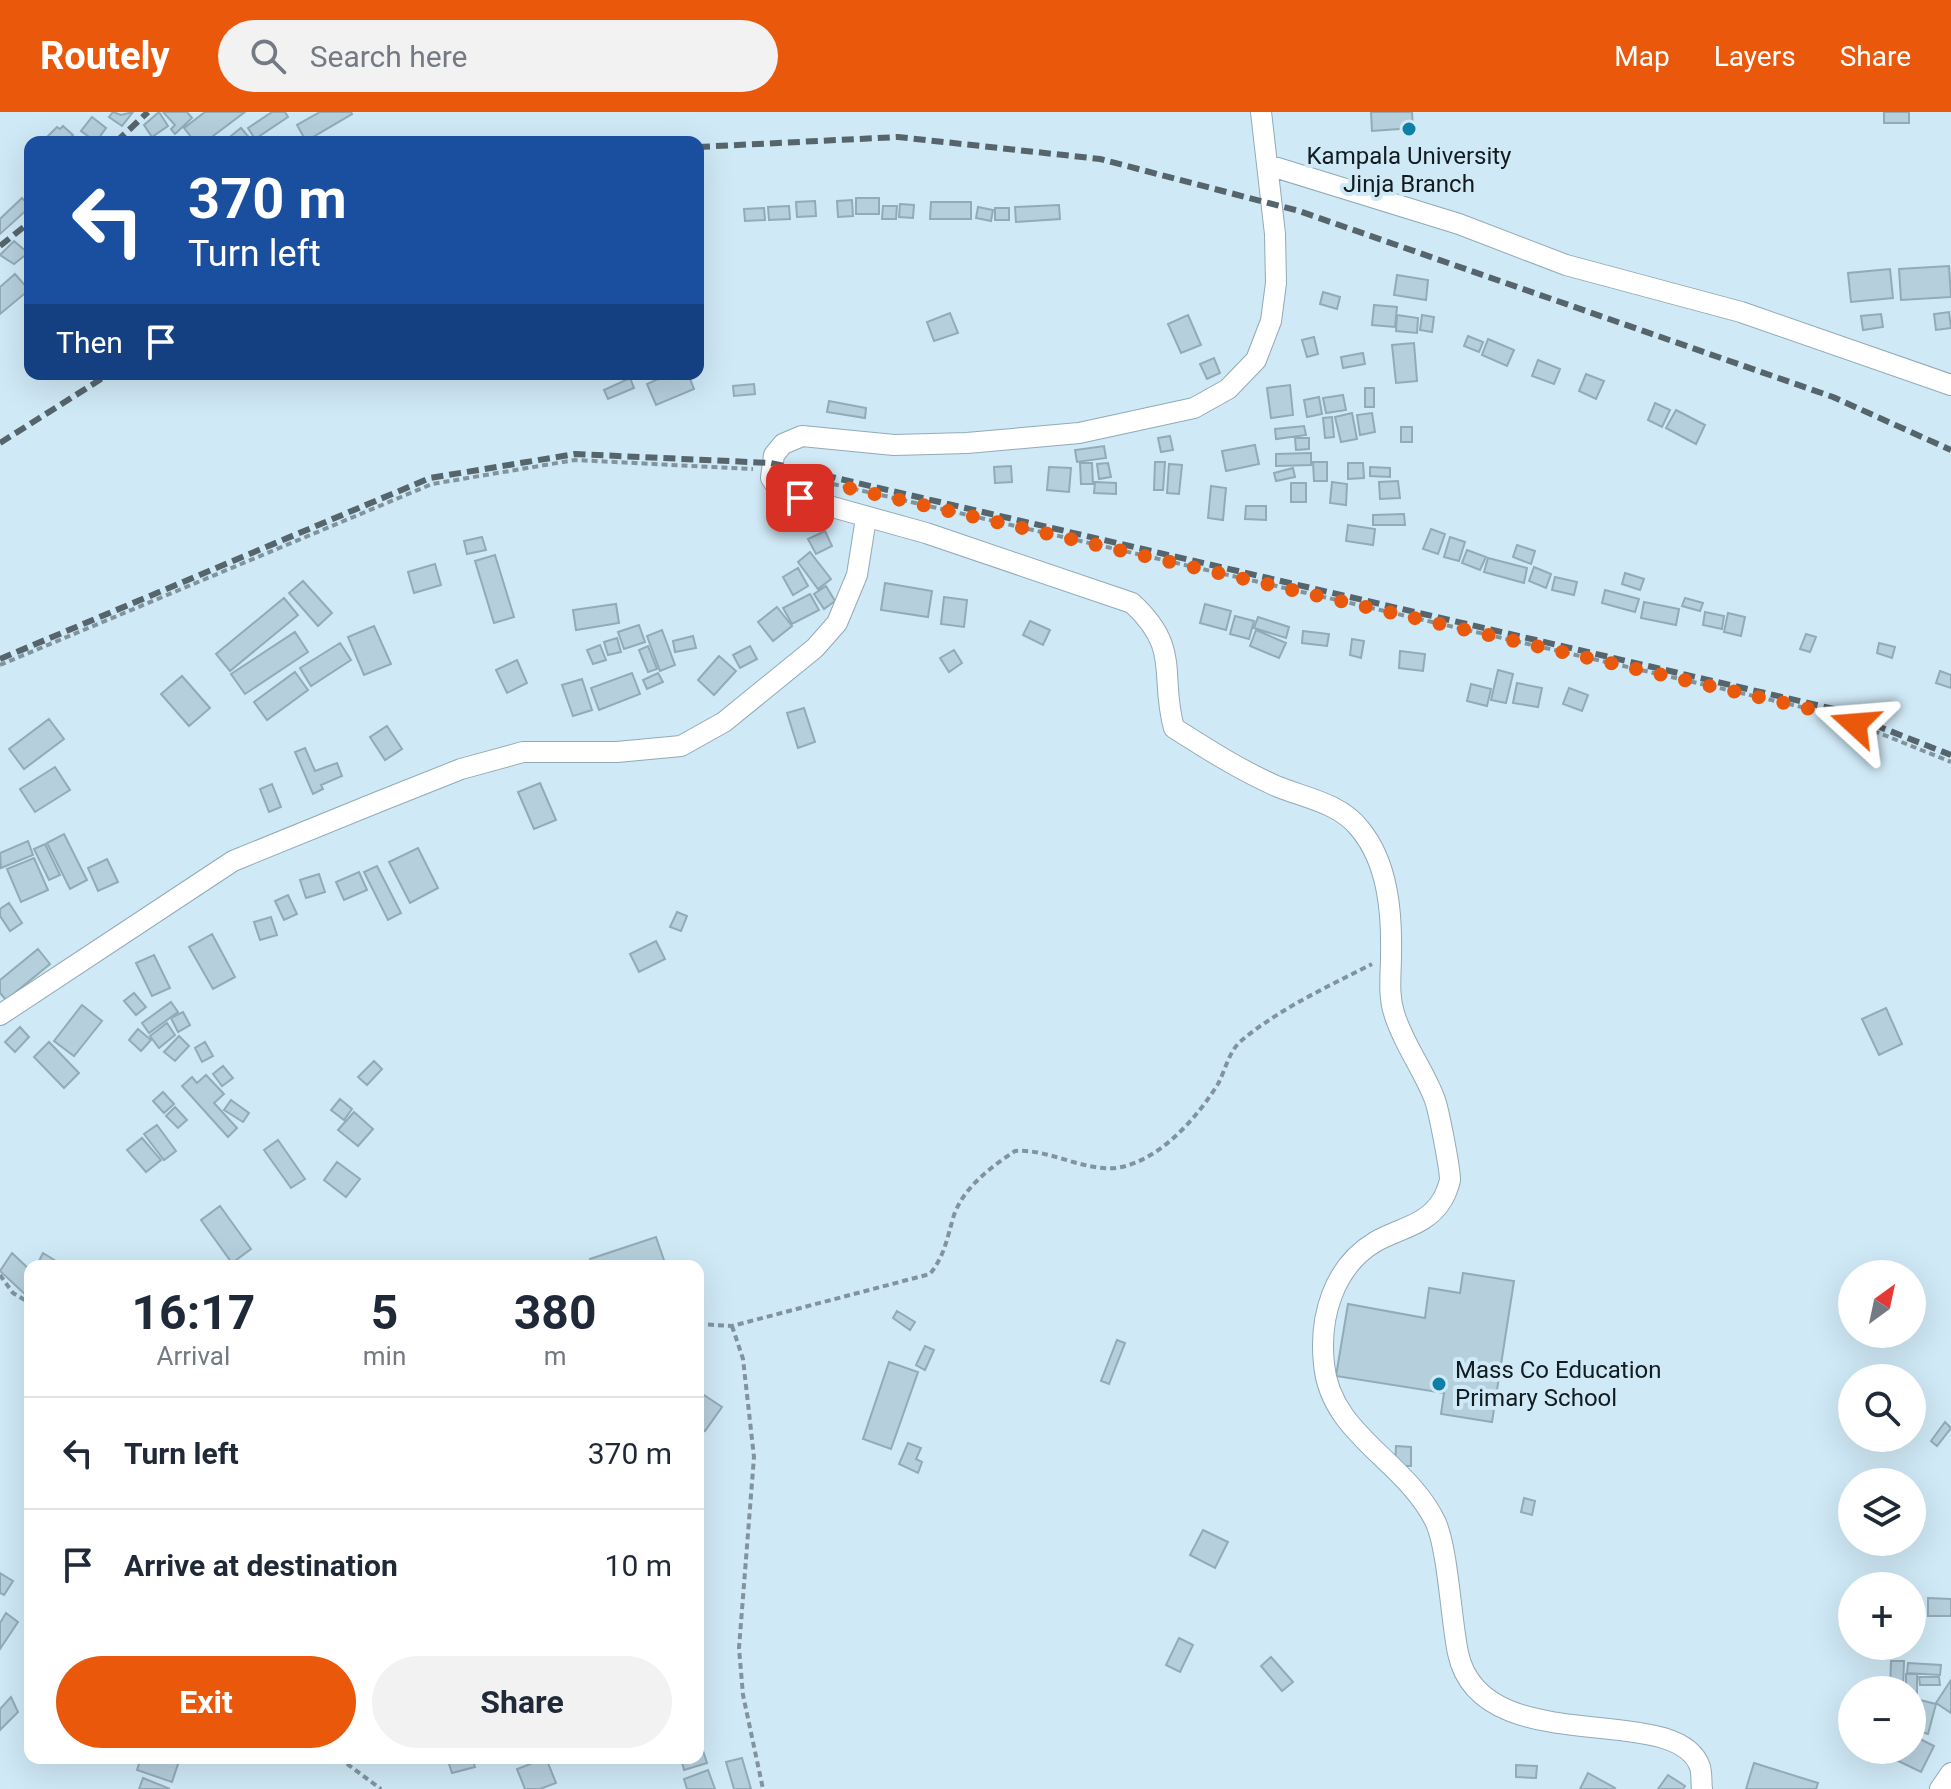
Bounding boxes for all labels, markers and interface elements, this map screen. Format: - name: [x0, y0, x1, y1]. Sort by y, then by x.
- search box: [218, 20, 778, 92]
- text: Routely: [40, 34, 170, 78]
- icon: search: [246, 34, 290, 78]
- text: Search here: [310, 39, 467, 74]
- text: Map: [1614, 40, 1670, 73]
- text: Layers: [1714, 40, 1796, 73]
- text: Share: [1840, 40, 1911, 73]
- marker: Kampala University Jinja Branch: [1400, 120, 1418, 138]
- place label: Kampala University Jinja Branch: [1307, 142, 1512, 198]
- text: 370 m: [188, 166, 347, 232]
- icon: left: [56, 168, 160, 272]
- text: Turn left: [188, 233, 321, 275]
- icon: arrive: [139, 320, 183, 364]
- text: Then: [56, 325, 123, 360]
- pin: [766, 464, 834, 532]
- icon: arrive: [778, 476, 822, 520]
- position arrow: [1813, 682, 1897, 766]
- north arrow: [1838, 1260, 1926, 1348]
- map controls: [1838, 1260, 1926, 1764]
- text: 16:17: [132, 1284, 255, 1341]
- text: 5: [371, 1284, 398, 1341]
- text: 380: [514, 1284, 596, 1341]
- text: Arrival: [157, 1341, 230, 1371]
- text: min: [363, 1341, 406, 1371]
- text: m: [544, 1341, 567, 1371]
- place label: Mass Co Education Primary School: [1455, 1356, 1661, 1412]
- button: search: [1838, 1364, 1926, 1452]
- marker: Mass Co Education Primary School: [1430, 1375, 1448, 1393]
- icon: left: [56, 1431, 100, 1475]
- text: Turn left: [124, 1436, 239, 1471]
- text: 370 m: [588, 1436, 672, 1471]
- button: layers: [1838, 1468, 1926, 1556]
- icon: arrive: [56, 1543, 100, 1587]
- text: Arrive at destination: [124, 1548, 398, 1583]
- text: 10 m: [605, 1548, 672, 1583]
- button: +: [1838, 1572, 1926, 1660]
- button: Exit: [56, 1656, 356, 1748]
- button: Share: [372, 1656, 672, 1748]
- button: −: [1838, 1676, 1926, 1764]

